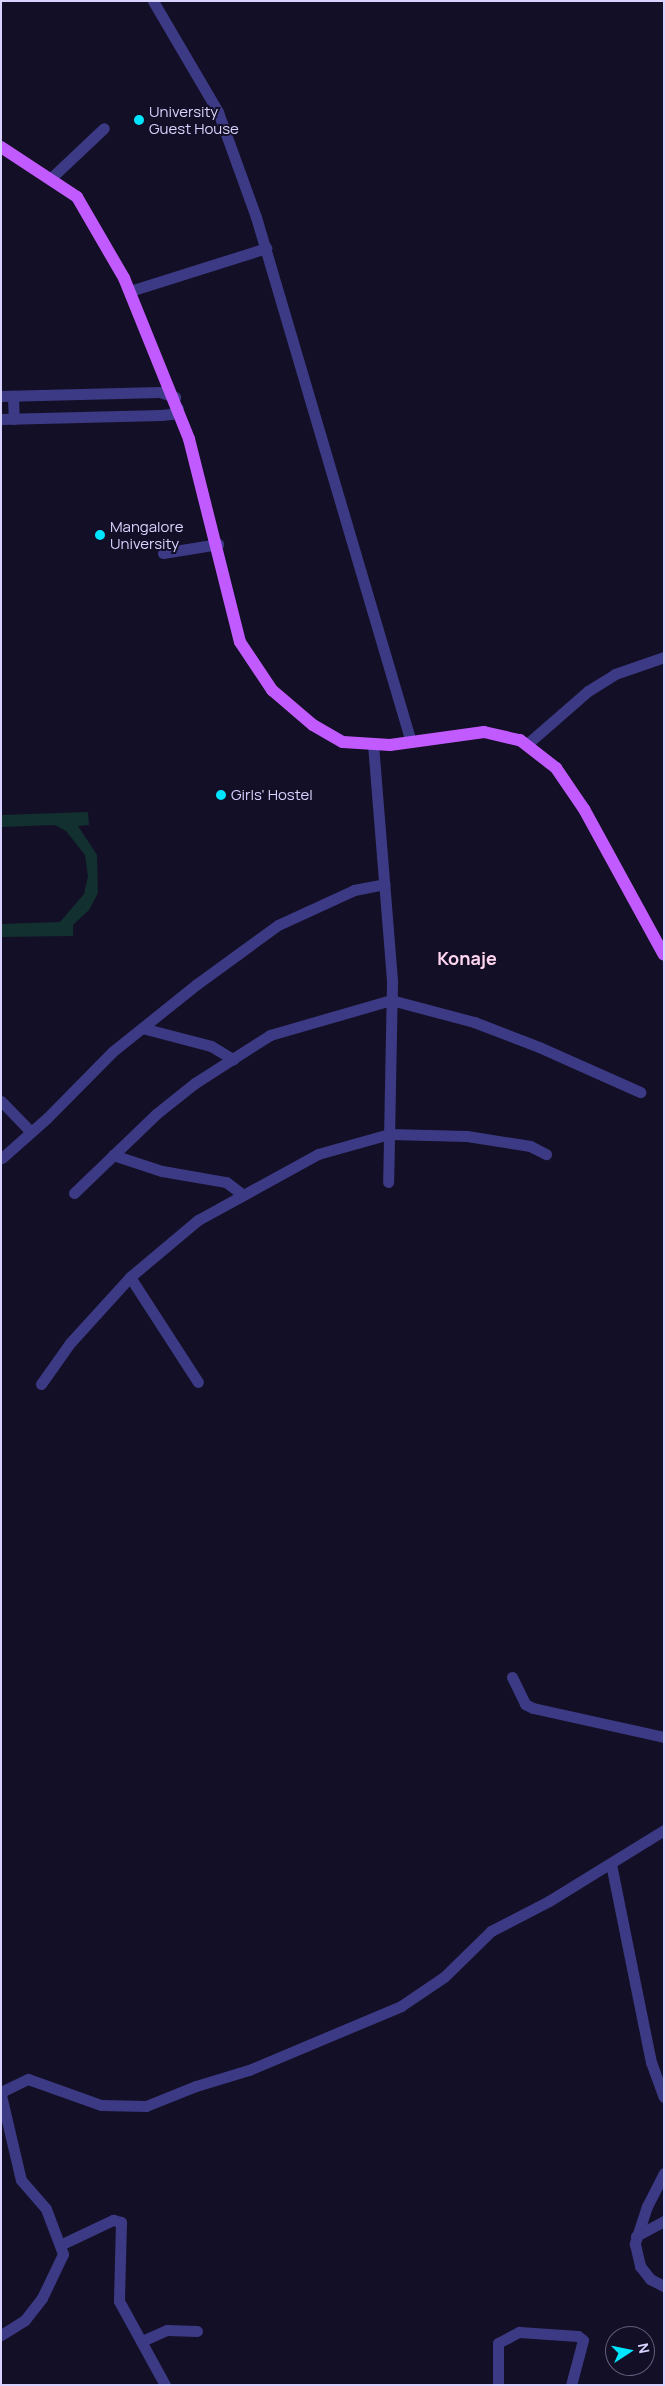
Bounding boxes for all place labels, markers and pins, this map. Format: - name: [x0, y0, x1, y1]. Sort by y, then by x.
- place label: University Guest House: [149, 102, 239, 137]
- marker: University Guest House: [133, 114, 145, 126]
- place label: Mangalore University: [110, 517, 183, 552]
- marker: Mangalore University: [94, 529, 106, 541]
- place label: Girls' Hostel: [231, 786, 313, 804]
- marker: Girls' Hostel: [215, 789, 227, 801]

